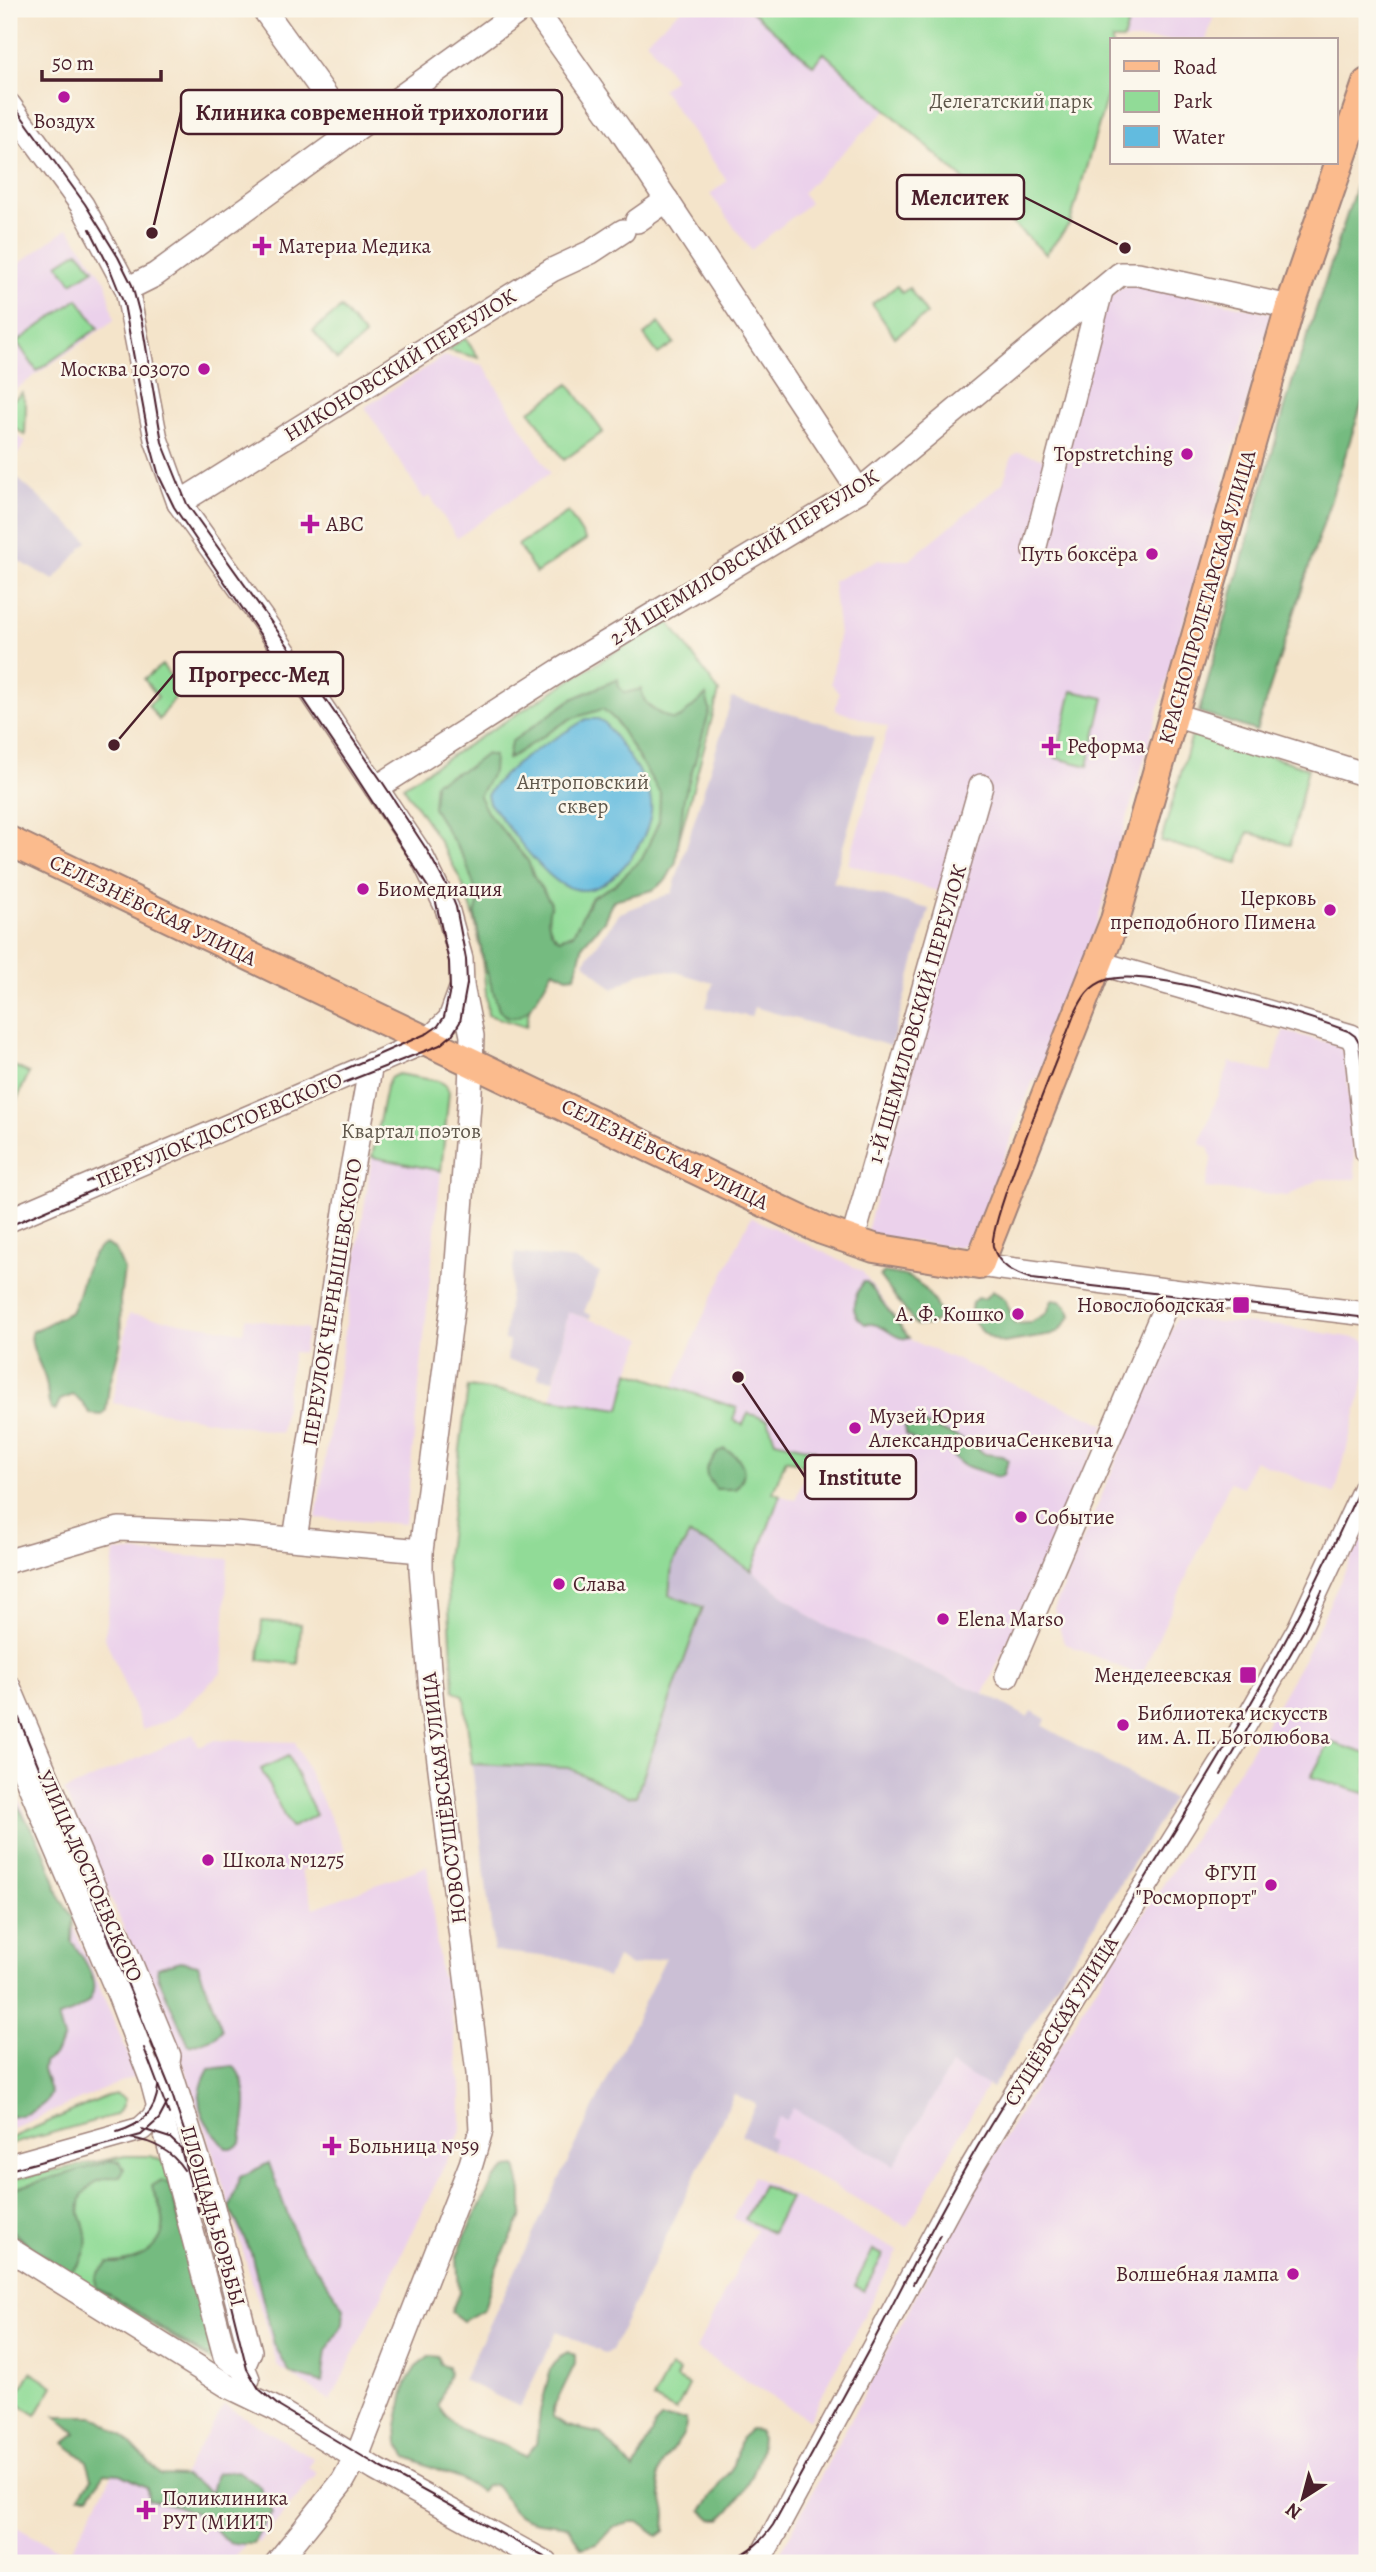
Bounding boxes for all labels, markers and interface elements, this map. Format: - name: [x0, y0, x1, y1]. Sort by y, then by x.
- scale bar: [42, 38, 161, 82]
- legend: [1110, 38, 1338, 164]
- text: 50 m: [52, 49, 94, 77]
- text: Road: [1173, 53, 1217, 81]
- park label: Делегатский парк: [929, 87, 1093, 115]
- text: Park: [1173, 87, 1213, 115]
- marker: Воздух: [56, 89, 72, 105]
- callout: Клиника современной трихологии: [181, 90, 562, 134]
- text: Клиника современной трихологии: [195, 97, 549, 128]
- place label: Воздух: [33, 107, 96, 135]
- text: Water: [1172, 123, 1225, 151]
- callout: Мелситек: [897, 175, 1024, 219]
- text: Мелситек: [911, 182, 1009, 213]
- place label: Материа Медика: [278, 232, 431, 260]
- marker: Материа Медика: [252, 236, 272, 256]
- street label: НИКОНОВСКИЙ ПЕРЕУЛОК: [279, 282, 522, 448]
- place label: Москва 103070: [60, 355, 190, 383]
- marker: Москва 103070: [196, 361, 212, 377]
- place label: Topstretching: [1054, 440, 1173, 468]
- street label: КРАСНОПРОЛЕТАРСКАЯ УЛИЦА: [1152, 446, 1263, 747]
- marker: Topstretching: [1179, 446, 1195, 462]
- street label: 2-Й ЩЕМИЛОВСКИЙ ПЕРЕУЛОК: [604, 462, 884, 652]
- place label: ABC: [325, 510, 364, 538]
- marker: ABC: [300, 514, 320, 534]
- place label: Путь боксёра: [1020, 540, 1138, 568]
- marker: Путь боксёра: [1144, 546, 1160, 562]
- callout: Прогресс-Мед: [174, 652, 343, 696]
- text: Прогресс-Мед: [188, 659, 330, 690]
- place label: Реформа: [1067, 732, 1146, 760]
- marker: Реформа: [1041, 736, 1061, 756]
- park label: Антроповский сквер: [516, 768, 649, 820]
- street label: СЕЛЕЗНЁВСКАЯ УЛИЦА: [45, 848, 262, 973]
- street label: 1-Й ЩЕМИЛОВСКИЙ ПЕРЕУЛОК: [861, 861, 973, 1167]
- place label: Биомедиация: [377, 875, 503, 903]
- marker: Биомедиация: [355, 881, 371, 897]
- place label: Церковь преподобного Пимена: [1110, 884, 1316, 936]
- marker: Церковь преподобного Пимена: [1322, 902, 1338, 918]
- street label: ПЕРЕУЛОК ДОСТОЕВСКОГО: [92, 1065, 346, 1195]
- street label: СЕЛЕЗНЁВСКАЯ УЛИЦА: [557, 1092, 774, 1217]
- park label: Квартал поэтов: [341, 1117, 481, 1145]
- street label: ПЕРЕУЛОК ЧЕРНЫШЕВСКОГО: [295, 1156, 369, 1448]
- place label: Новослободская: [1077, 1291, 1225, 1319]
- marker: Новослободская: [1231, 1295, 1251, 1315]
- place label: А. Ф. Кошко: [895, 1300, 1004, 1328]
- marker: А. Ф. Кошко: [1010, 1306, 1026, 1322]
- place label: Музей Юрия АлександровичаСенкевича: [868, 1402, 1113, 1454]
- marker: Музей Юрия АлександровичаСенкевича: [847, 1420, 863, 1436]
- callout: Institute: [805, 1455, 916, 1499]
- text: Institute: [818, 1462, 902, 1493]
- place label: Событие: [1035, 1503, 1115, 1531]
- marker: Событие: [1013, 1509, 1029, 1525]
- place label: Слава: [573, 1570, 626, 1598]
- marker: Слава: [551, 1576, 567, 1592]
- place label: Elena Marso: [957, 1605, 1064, 1633]
- marker: Elena Marso: [935, 1611, 951, 1627]
- place label: Менделеевская: [1094, 1661, 1232, 1689]
- marker: Менделеевская: [1238, 1665, 1258, 1685]
- street label: НОВОСУЩЁВСКАЯ УЛИЦА: [415, 1670, 473, 1925]
- place label: Библиотека искусств им. А. П. Боголюбова: [1137, 1699, 1330, 1751]
- marker: Библиотека искусств им. А. П. Боголюбова: [1115, 1717, 1131, 1733]
- street label: УЛИЦА ДОСТОЕВСКОГО: [31, 1766, 149, 1986]
- place label: Школа №1275: [222, 1846, 345, 1874]
- marker: Школа №1275: [200, 1852, 216, 1868]
- place label: ФГУП "Росморпорт": [1135, 1859, 1257, 1911]
- marker: ФГУП "Росморпорт": [1263, 1877, 1279, 1893]
- street label: СУЩЁВСКАЯ УЛИЦА: [997, 1930, 1125, 2111]
- street label: ПЛОЩАДЬ БОРЬБЫ: [174, 2122, 252, 2310]
- place label: Больница №59: [348, 2132, 479, 2160]
- marker: Больница №59: [322, 2136, 342, 2156]
- place label: Волшебная лампа: [1116, 2260, 1279, 2288]
- marker: Волшебная лампа: [1285, 2266, 1301, 2282]
- north arrow: [1268, 2464, 1338, 2534]
- place label: Поликлиника РУТ (МИИТ): [162, 2484, 289, 2536]
- text: N: [1280, 2496, 1307, 2526]
- marker: Поликлиника РУТ (МИИТ): [136, 2500, 156, 2520]

